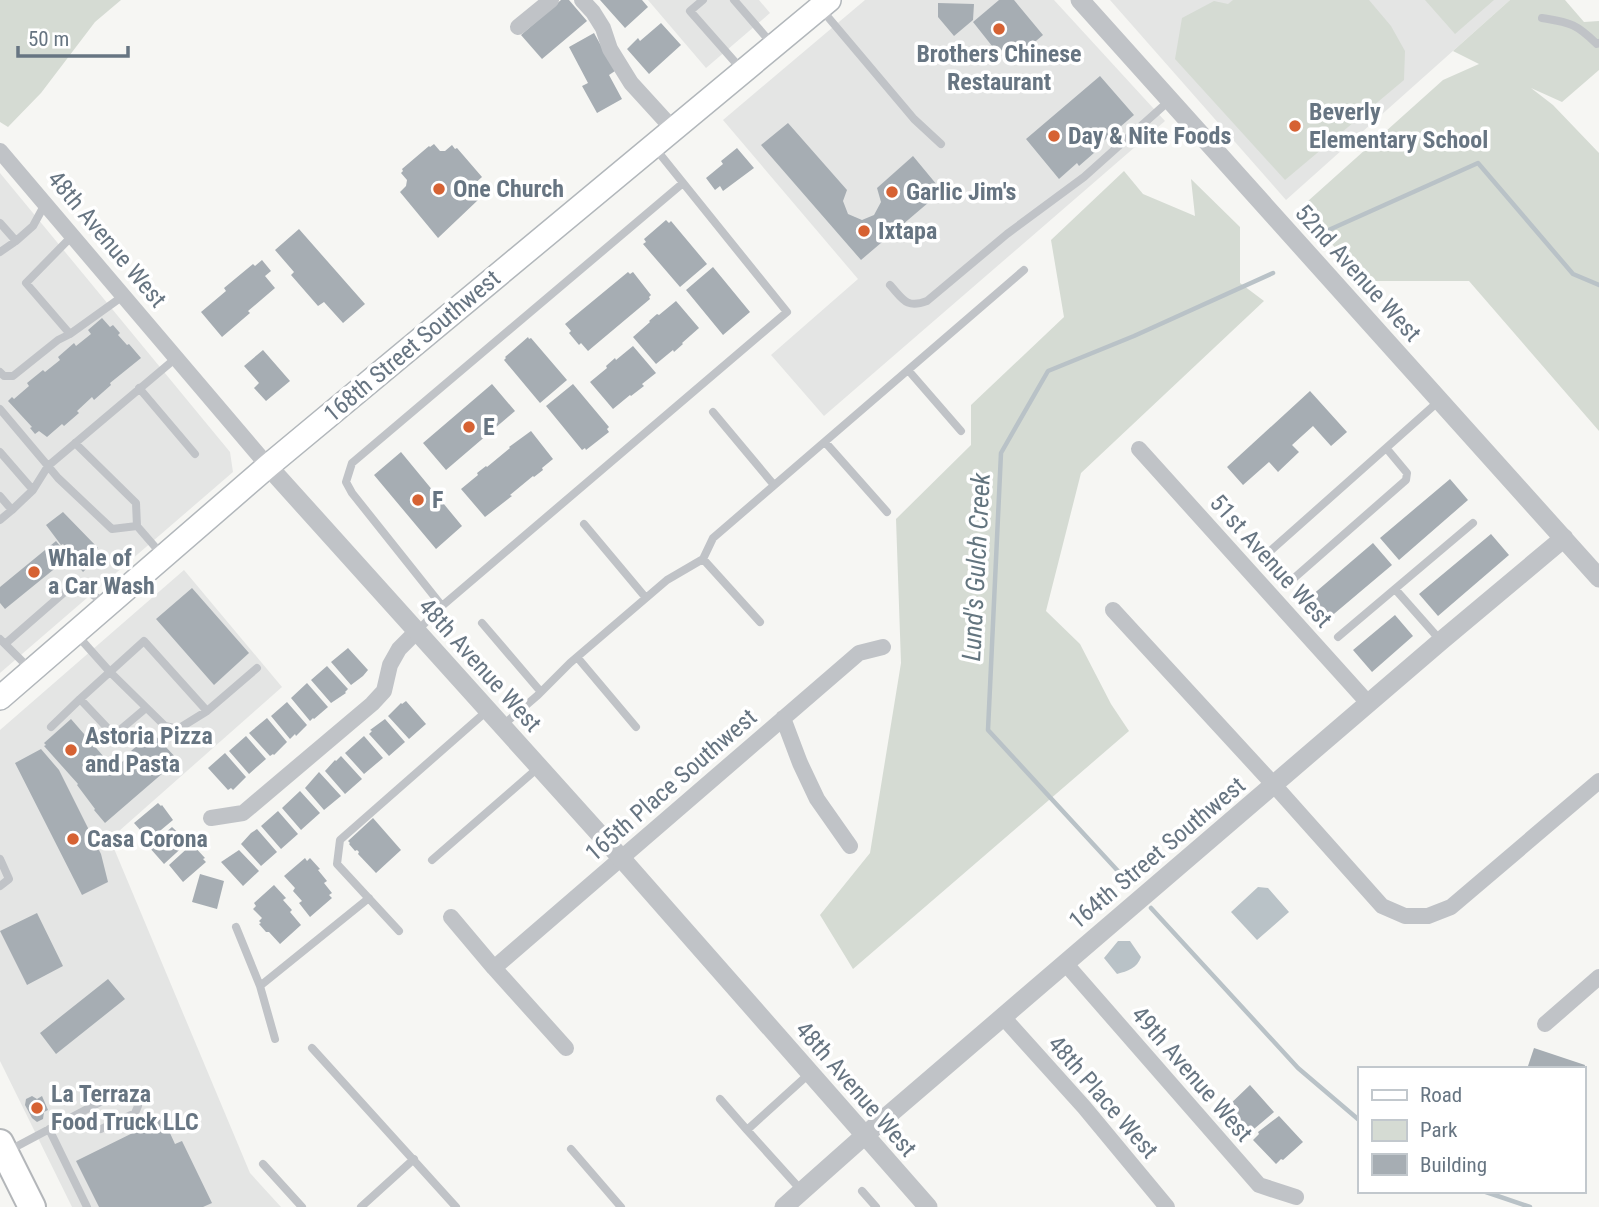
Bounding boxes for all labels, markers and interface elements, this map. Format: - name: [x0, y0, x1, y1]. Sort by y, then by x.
- scale bar: [18, 14, 128, 58]
- marker: Brothers Chinese Restaurant: [991, 21, 1007, 37]
- text: 50 m: [28, 27, 69, 51]
- place label: Brothers Chinese Restaurant: [916, 40, 1082, 96]
- place label: Beverly Elementary School: [1309, 98, 1488, 154]
- marker: Beverly Elementary School: [1287, 118, 1303, 134]
- place label: Day & Nite Foods: [1068, 122, 1231, 150]
- marker: Day & Nite Foods: [1046, 128, 1062, 144]
- street label: 48th Avenue West: [42, 165, 172, 313]
- place label: One Church: [453, 175, 564, 203]
- place label: Garlic Jim's: [906, 178, 1016, 206]
- marker: One Church: [431, 181, 447, 197]
- marker: Garlic Jim's: [884, 184, 900, 200]
- street label: 52nd Avenue West: [1289, 199, 1427, 347]
- place label: Ixtapa: [878, 217, 937, 245]
- marker: Ixtapa: [856, 223, 872, 239]
- street label: 168th Street Southwest: [318, 264, 506, 428]
- place label: E: [483, 413, 495, 441]
- marker: E: [461, 419, 477, 435]
- water label: Lund's Gulch Creek: [956, 471, 996, 662]
- place label: F: [432, 486, 443, 514]
- street label: 51st Avenue West: [1204, 489, 1338, 633]
- marker: F: [410, 492, 426, 508]
- place label: Whale of a Car Wash: [48, 544, 155, 600]
- marker: Whale of a Car Wash: [26, 564, 42, 580]
- street label: 48th Avenue West: [413, 593, 547, 737]
- street label: 165th Place Southwest: [580, 703, 762, 867]
- place label: Astoria Pizza and Pasta: [85, 722, 213, 778]
- marker: Astoria Pizza and Pasta: [63, 742, 79, 758]
- street label: 164th Street Southwest: [1063, 771, 1251, 935]
- place label: Casa Corona: [87, 825, 208, 853]
- marker: Casa Corona: [65, 831, 81, 847]
- street label: 49th Avenue West: [1126, 1001, 1258, 1147]
- street label: 48th Avenue West: [790, 1016, 922, 1162]
- street label: 48th Place West: [1042, 1030, 1164, 1164]
- legend: [1358, 1067, 1585, 1193]
- place label: La Terraza Food Truck LLC: [51, 1080, 199, 1136]
- text: Road: [1420, 1083, 1462, 1107]
- marker: La Terraza Food Truck LLC: [29, 1100, 45, 1116]
- text: Park: [1420, 1118, 1458, 1142]
- text: Building: [1420, 1153, 1487, 1177]

